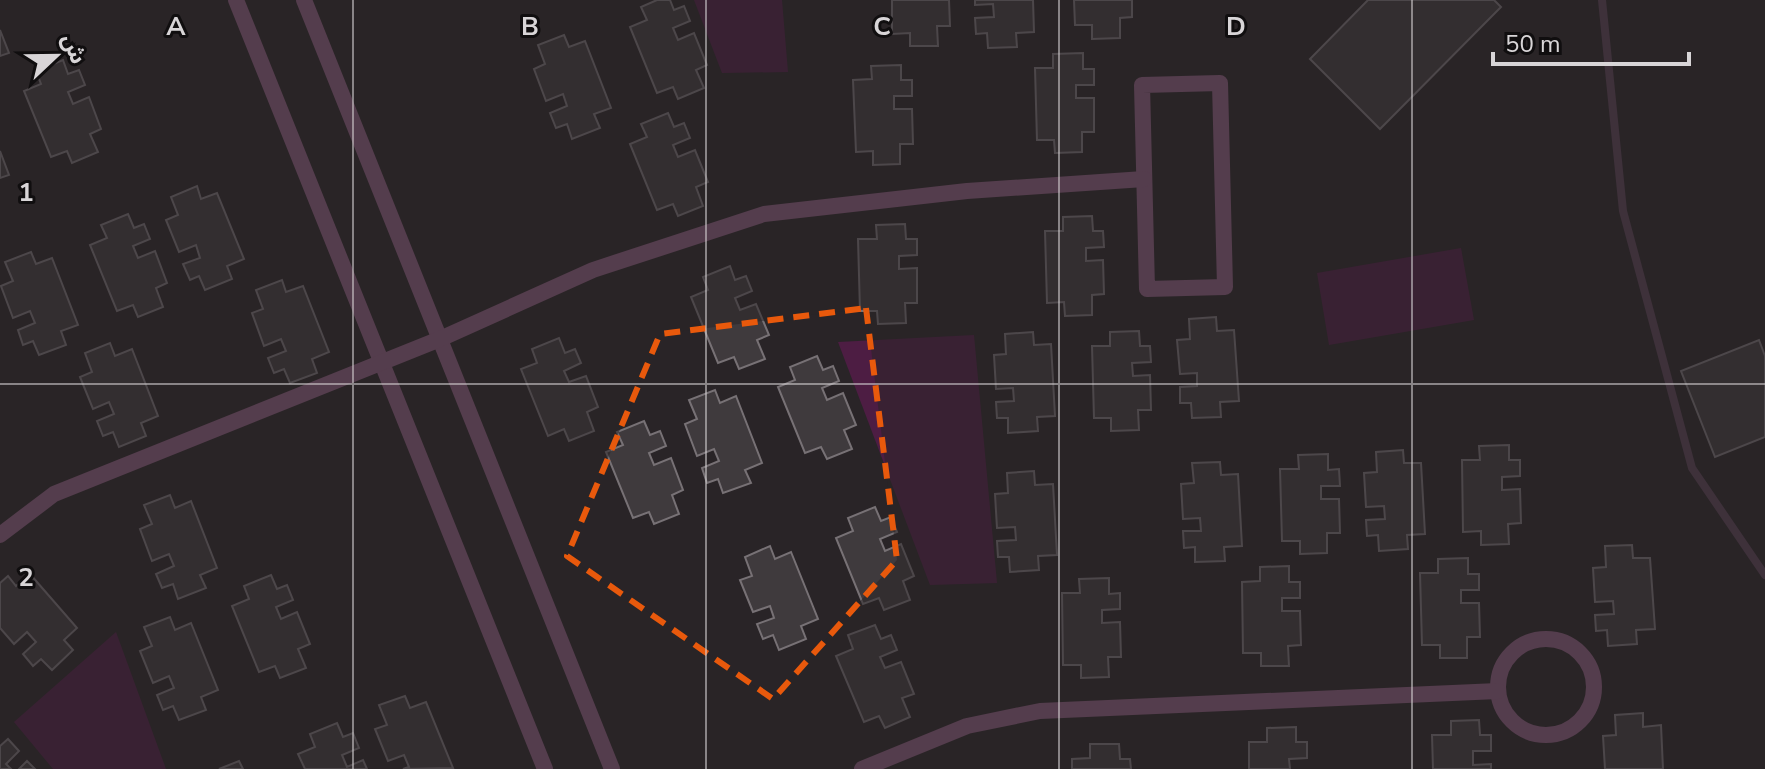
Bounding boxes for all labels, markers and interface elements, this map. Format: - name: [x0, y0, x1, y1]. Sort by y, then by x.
- text: A: [166, 9, 186, 44]
- text: B: [521, 9, 539, 44]
- text: C: [873, 9, 891, 44]
- text: D: [1226, 9, 1246, 44]
- north arrow: [16, 16, 96, 96]
- scale bar: [1493, 16, 1689, 66]
- text: 50 m: [1505, 28, 1561, 60]
- text: ش: [54, 29, 93, 68]
- text: 1: [18, 175, 34, 210]
- text: 2: [18, 560, 34, 595]

